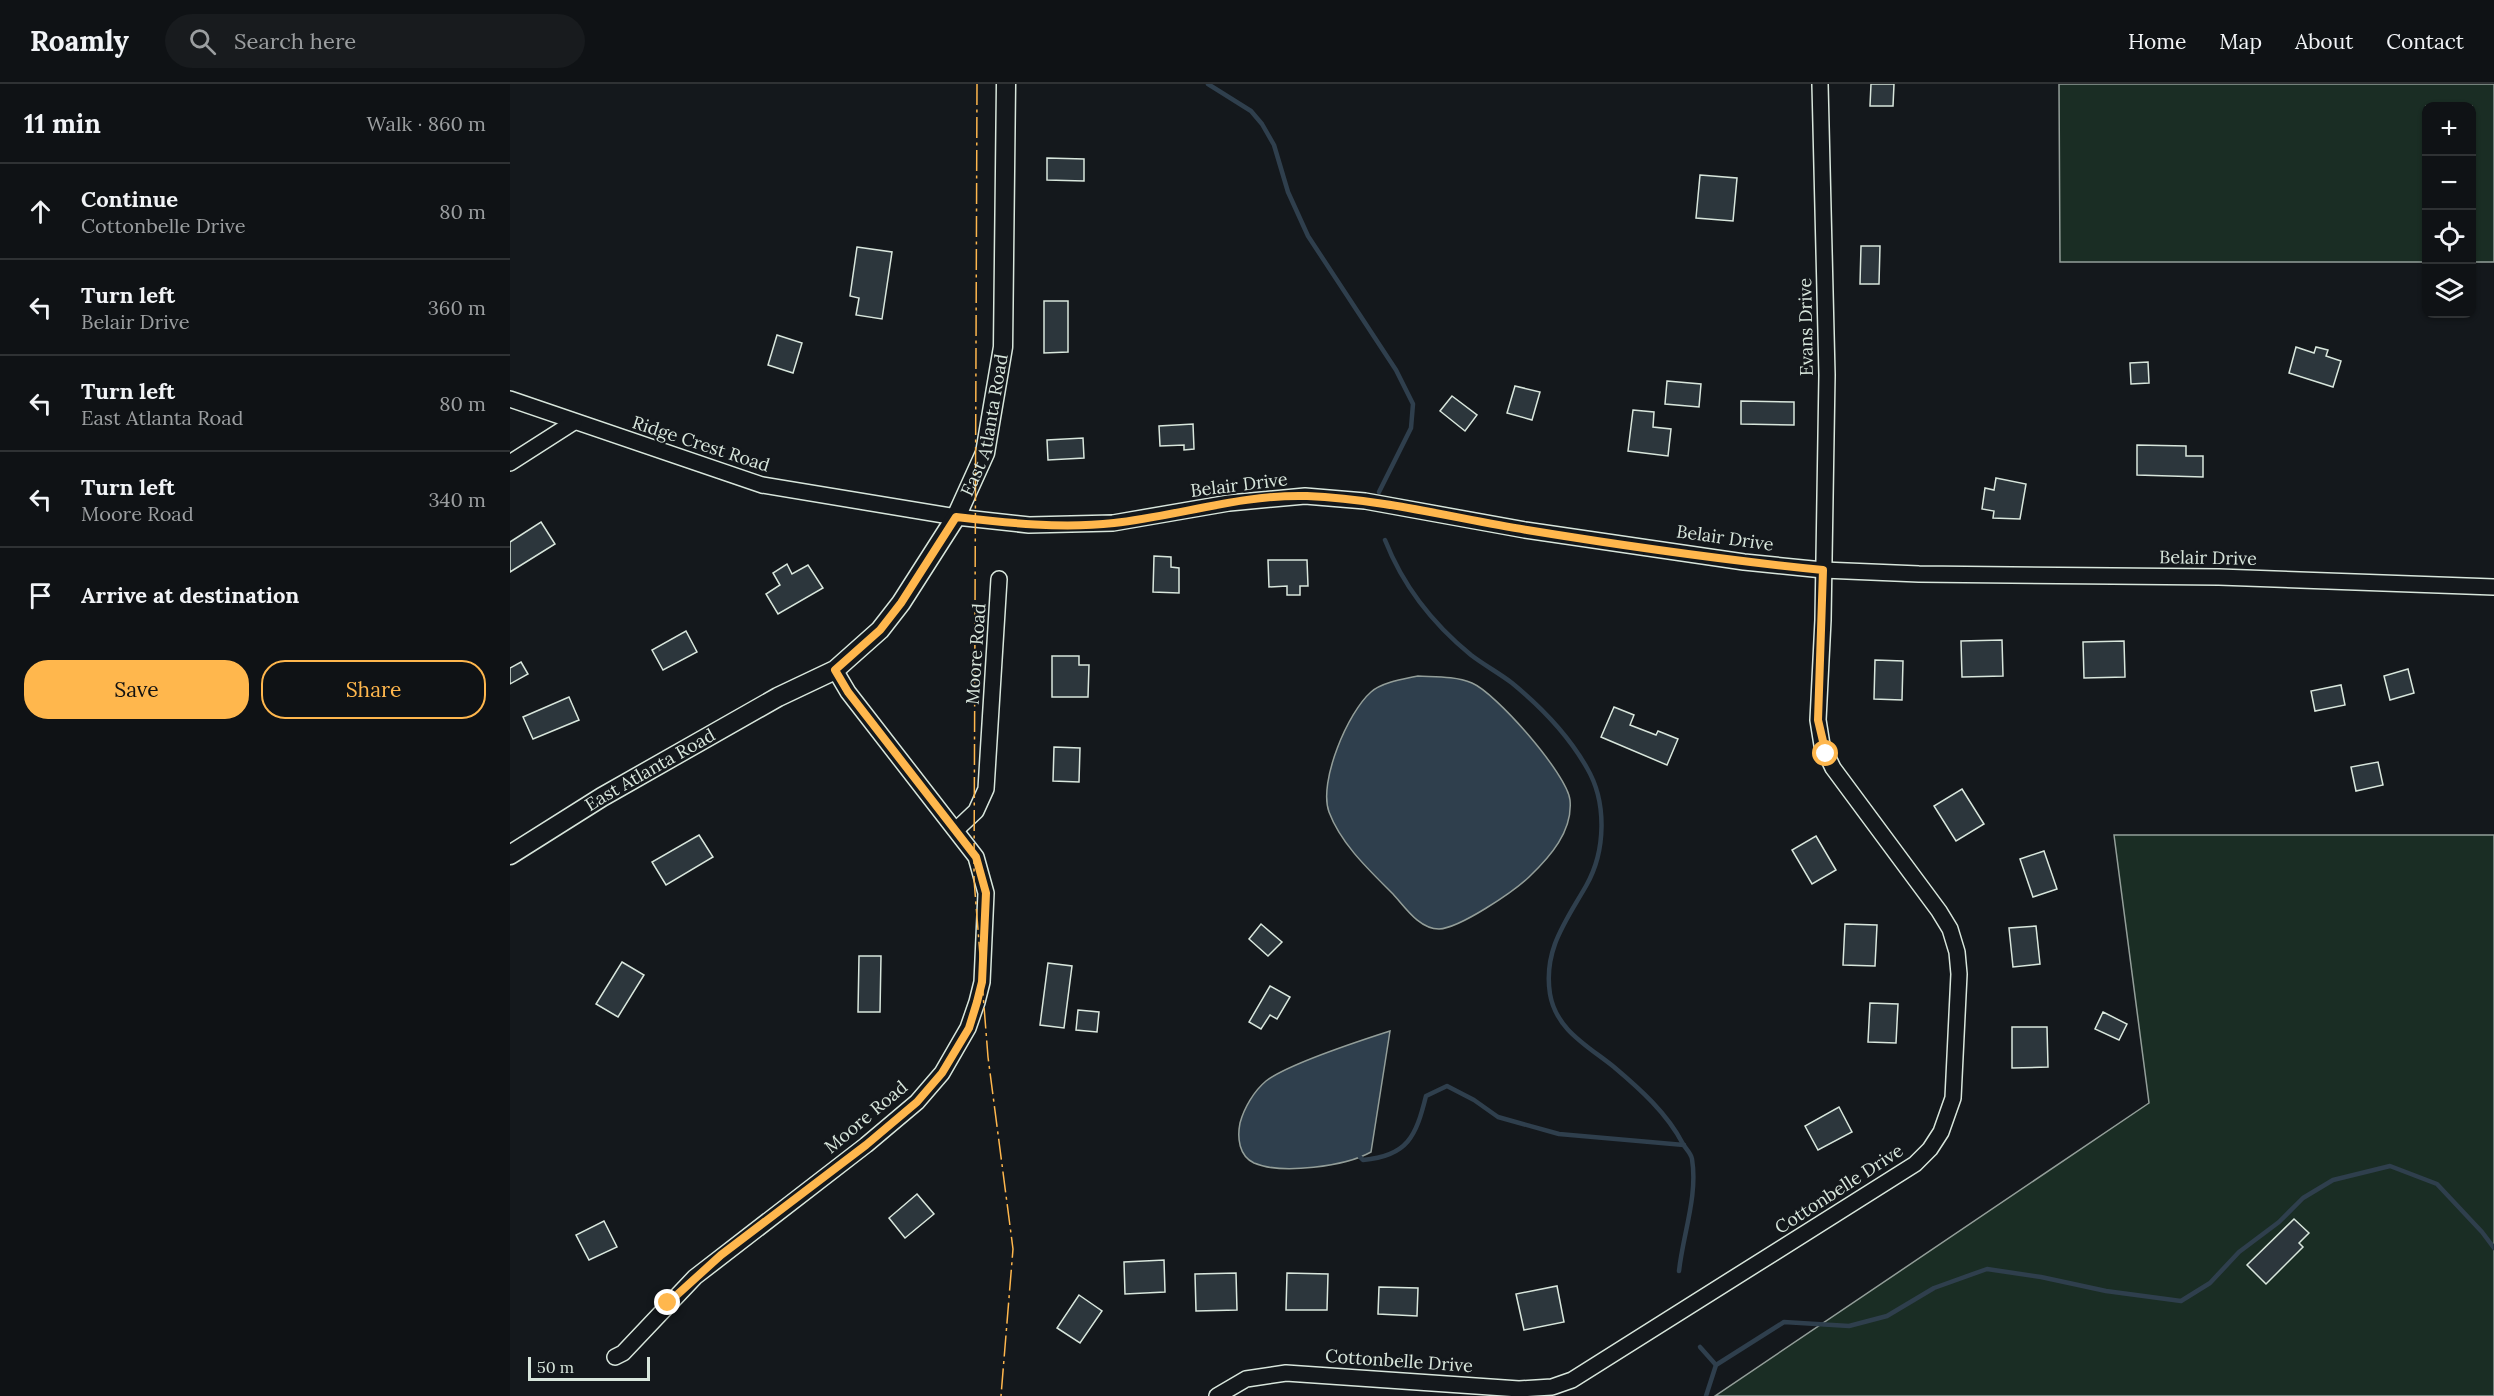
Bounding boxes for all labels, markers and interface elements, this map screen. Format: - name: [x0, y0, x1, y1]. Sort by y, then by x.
- search box: [165, 14, 585, 68]
- text: Roamly: [30, 23, 129, 59]
- icon: search: [186, 25, 219, 58]
- text: Search here: [234, 27, 356, 55]
- text: Home: [2128, 28, 2186, 55]
- text: Map: [2219, 28, 2262, 55]
- text: About: [2295, 28, 2353, 55]
- text: Contact: [2386, 28, 2464, 55]
- map controls: [2422, 102, 2476, 318]
- button: +: [2422, 102, 2476, 156]
- text: 11 min: [24, 107, 101, 140]
- text: Walk · 860 m: [367, 111, 486, 136]
- button: −: [2422, 156, 2476, 210]
- text: Continue: [81, 185, 178, 213]
- icon: ahead: [24, 195, 57, 228]
- text: 80 m: [439, 199, 486, 224]
- button: locate: [2422, 210, 2476, 264]
- text: Cottonbelle Drive: [81, 213, 246, 238]
- button: layers: [2422, 264, 2476, 318]
- street label: Evans Drive: [1793, 277, 1818, 376]
- text: Turn left: [81, 281, 175, 309]
- icon: left: [24, 291, 57, 324]
- text: 360 m: [428, 295, 486, 320]
- text: Belair Drive: [81, 309, 190, 334]
- street label: East Atlanta Road: [955, 352, 1013, 500]
- text: Turn left: [81, 377, 175, 405]
- icon: left: [24, 387, 57, 420]
- text: 80 m: [439, 391, 486, 416]
- text: East Atlanta Road: [81, 405, 244, 430]
- street label: Ridge Crest Road: [629, 410, 773, 477]
- street label: Belair Drive: [1189, 467, 1289, 502]
- text: Turn left: [81, 473, 175, 501]
- icon: left: [24, 483, 57, 516]
- text: 340 m: [428, 487, 486, 512]
- text: Moore Road: [81, 501, 194, 526]
- street label: Belair Drive: [1675, 519, 1775, 556]
- street label: Belair Drive: [2159, 545, 2257, 570]
- icon: arrive: [24, 579, 57, 612]
- text: Arrive at destination: [81, 581, 299, 609]
- street label: Moore Road: [960, 602, 991, 705]
- button: Save: [24, 660, 249, 719]
- button: Share: [261, 660, 486, 719]
- street label: East Atlanta Road: [580, 723, 719, 816]
- route start: [1812, 740, 1838, 766]
- street label: Moore Road: [819, 1075, 912, 1158]
- street label: Cottonbelle Drive: [1770, 1138, 1907, 1239]
- route end: [654, 1289, 680, 1315]
- street label: Cottonbelle Drive: [1324, 1344, 1474, 1377]
- scale bar: [528, 1354, 650, 1382]
- text: 50 m: [537, 1357, 574, 1377]

